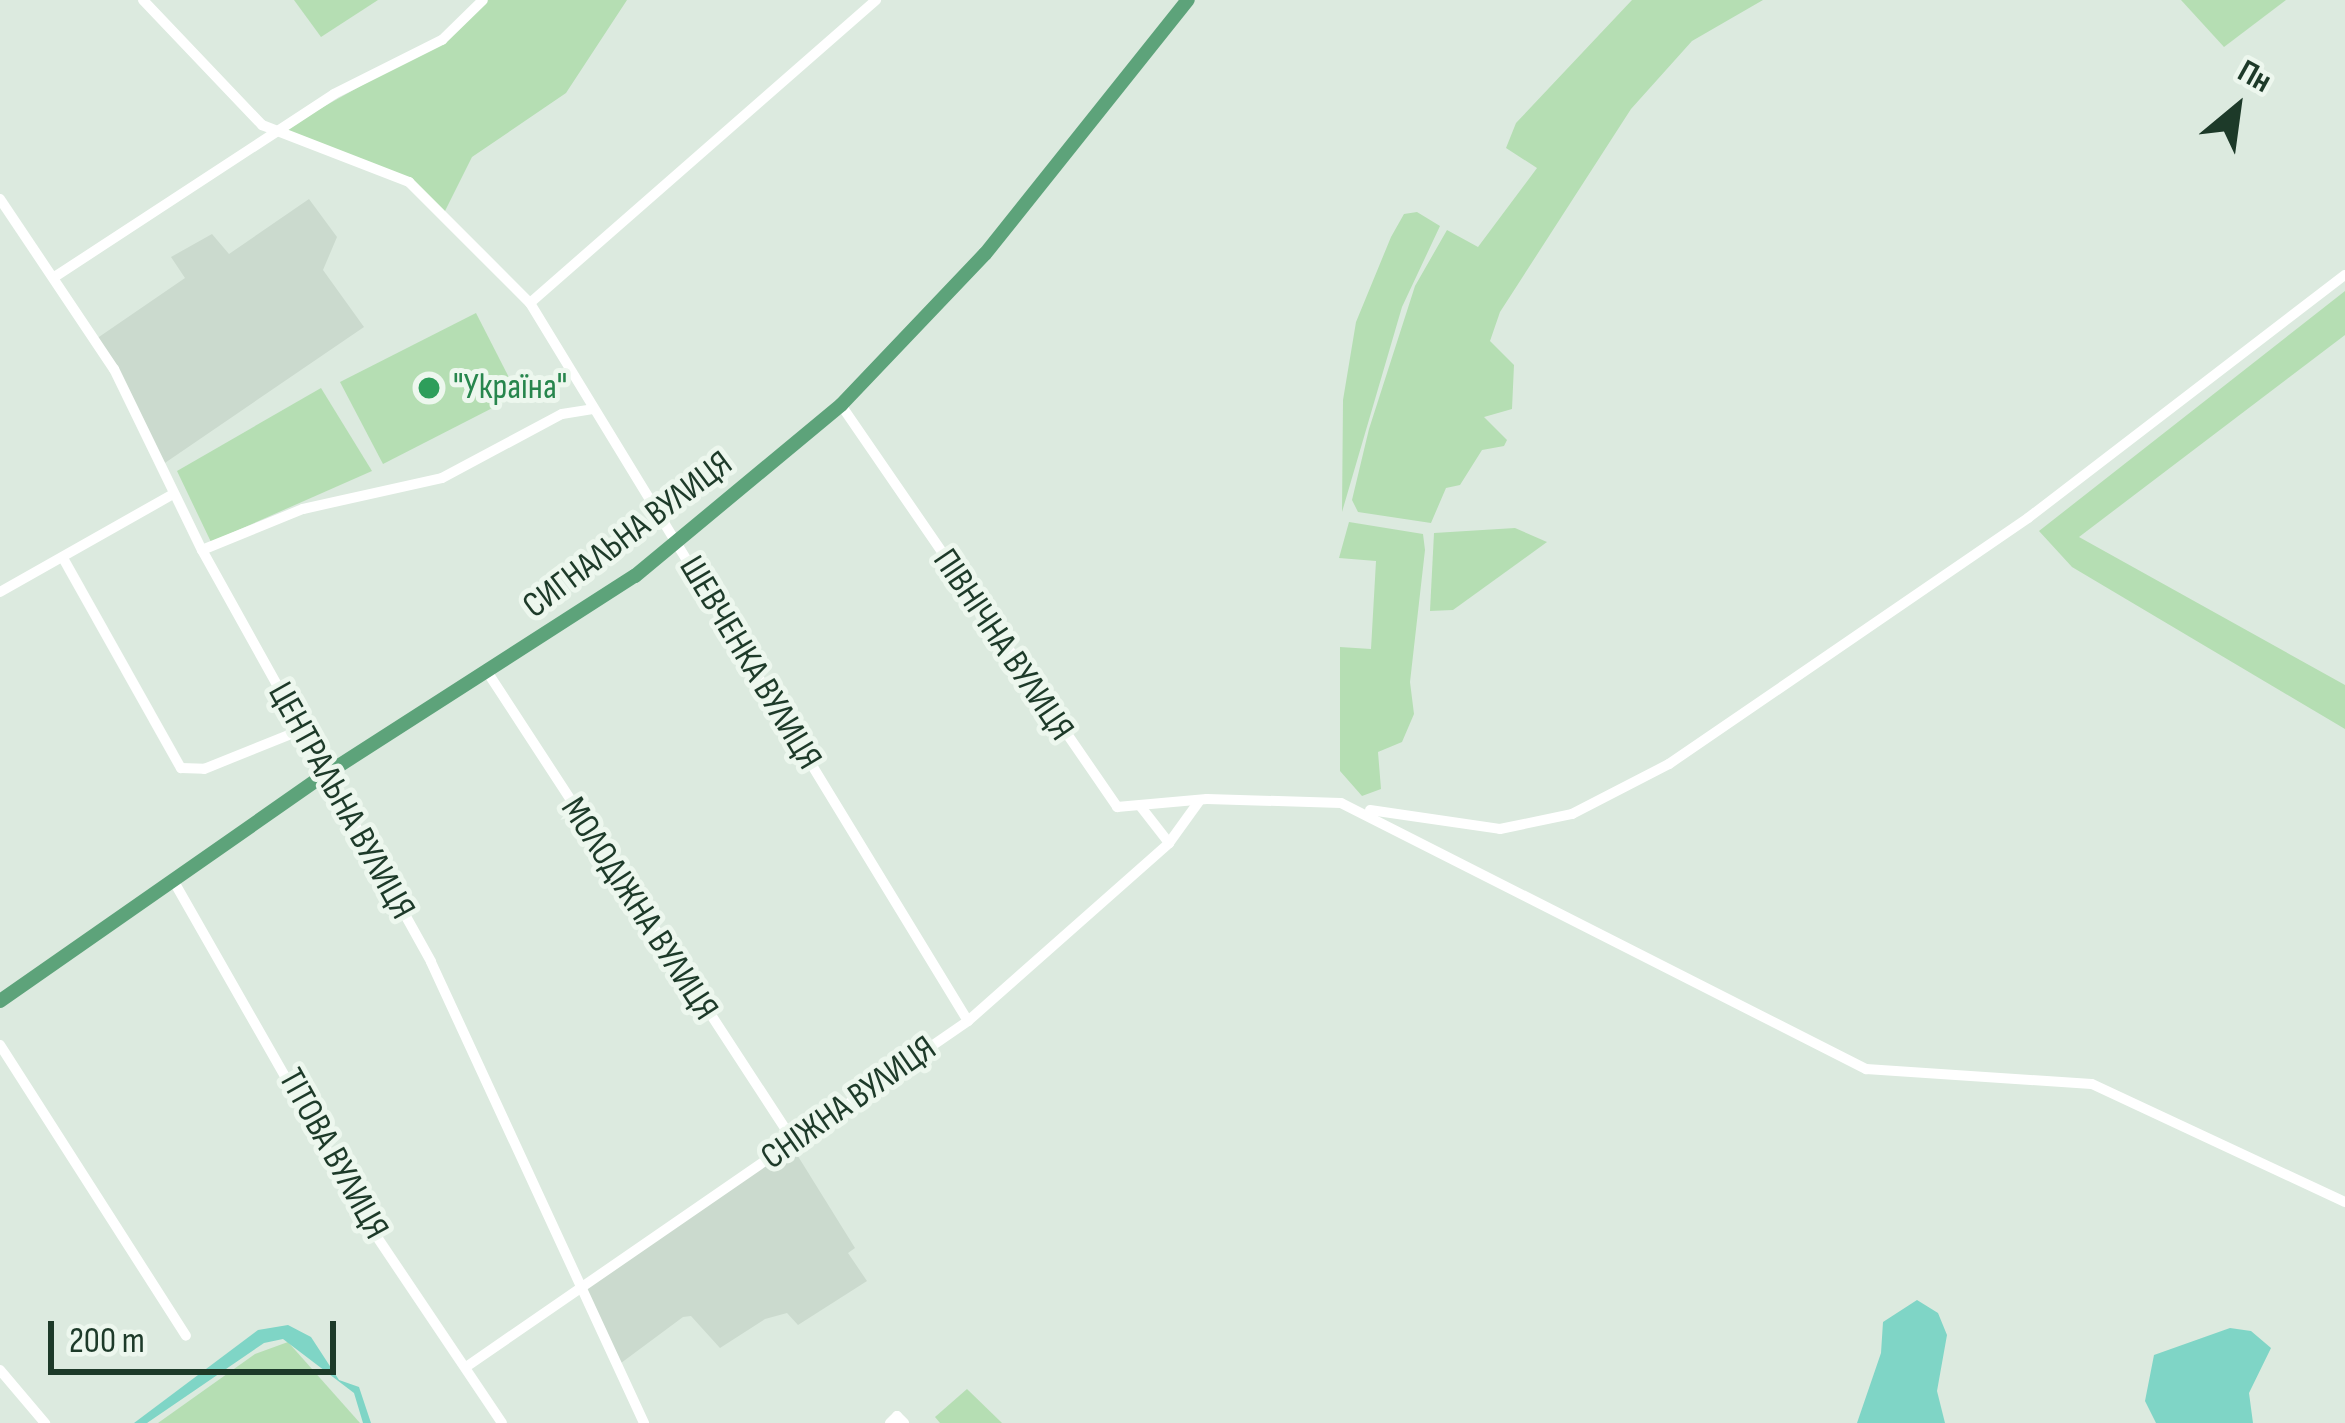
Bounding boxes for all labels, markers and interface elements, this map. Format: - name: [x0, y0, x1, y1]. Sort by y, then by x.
- north arrow: [2177, 48, 2297, 168]
- text: Пн: [2231, 51, 2278, 102]
- place label: "Україна": [453, 366, 567, 410]
- marker: "Україна": [416, 375, 442, 401]
- street label: СИГНАЛЬНА ВУЛИЦЯ: [515, 442, 741, 628]
- street label: ПІВНІЧНА ВУЛИЦЯ: [923, 541, 1083, 749]
- street label: ШЕВЧЕНКА ВУЛИЦЯ: [669, 549, 831, 777]
- street label: ЦЕНТРАЛЬНА ВУЛИЦЯ: [258, 675, 424, 927]
- street label: МОЛОДІЖНА ВУЛИЦЯ: [551, 790, 727, 1028]
- street label: СНІЖНА ВУЛИЦЯ: [753, 1027, 945, 1179]
- street label: ТІТОВА ВУЛИЦЯ: [269, 1061, 397, 1247]
- scale bar: [54, 1297, 342, 1371]
- text: 200 m: [69, 1320, 145, 1363]

